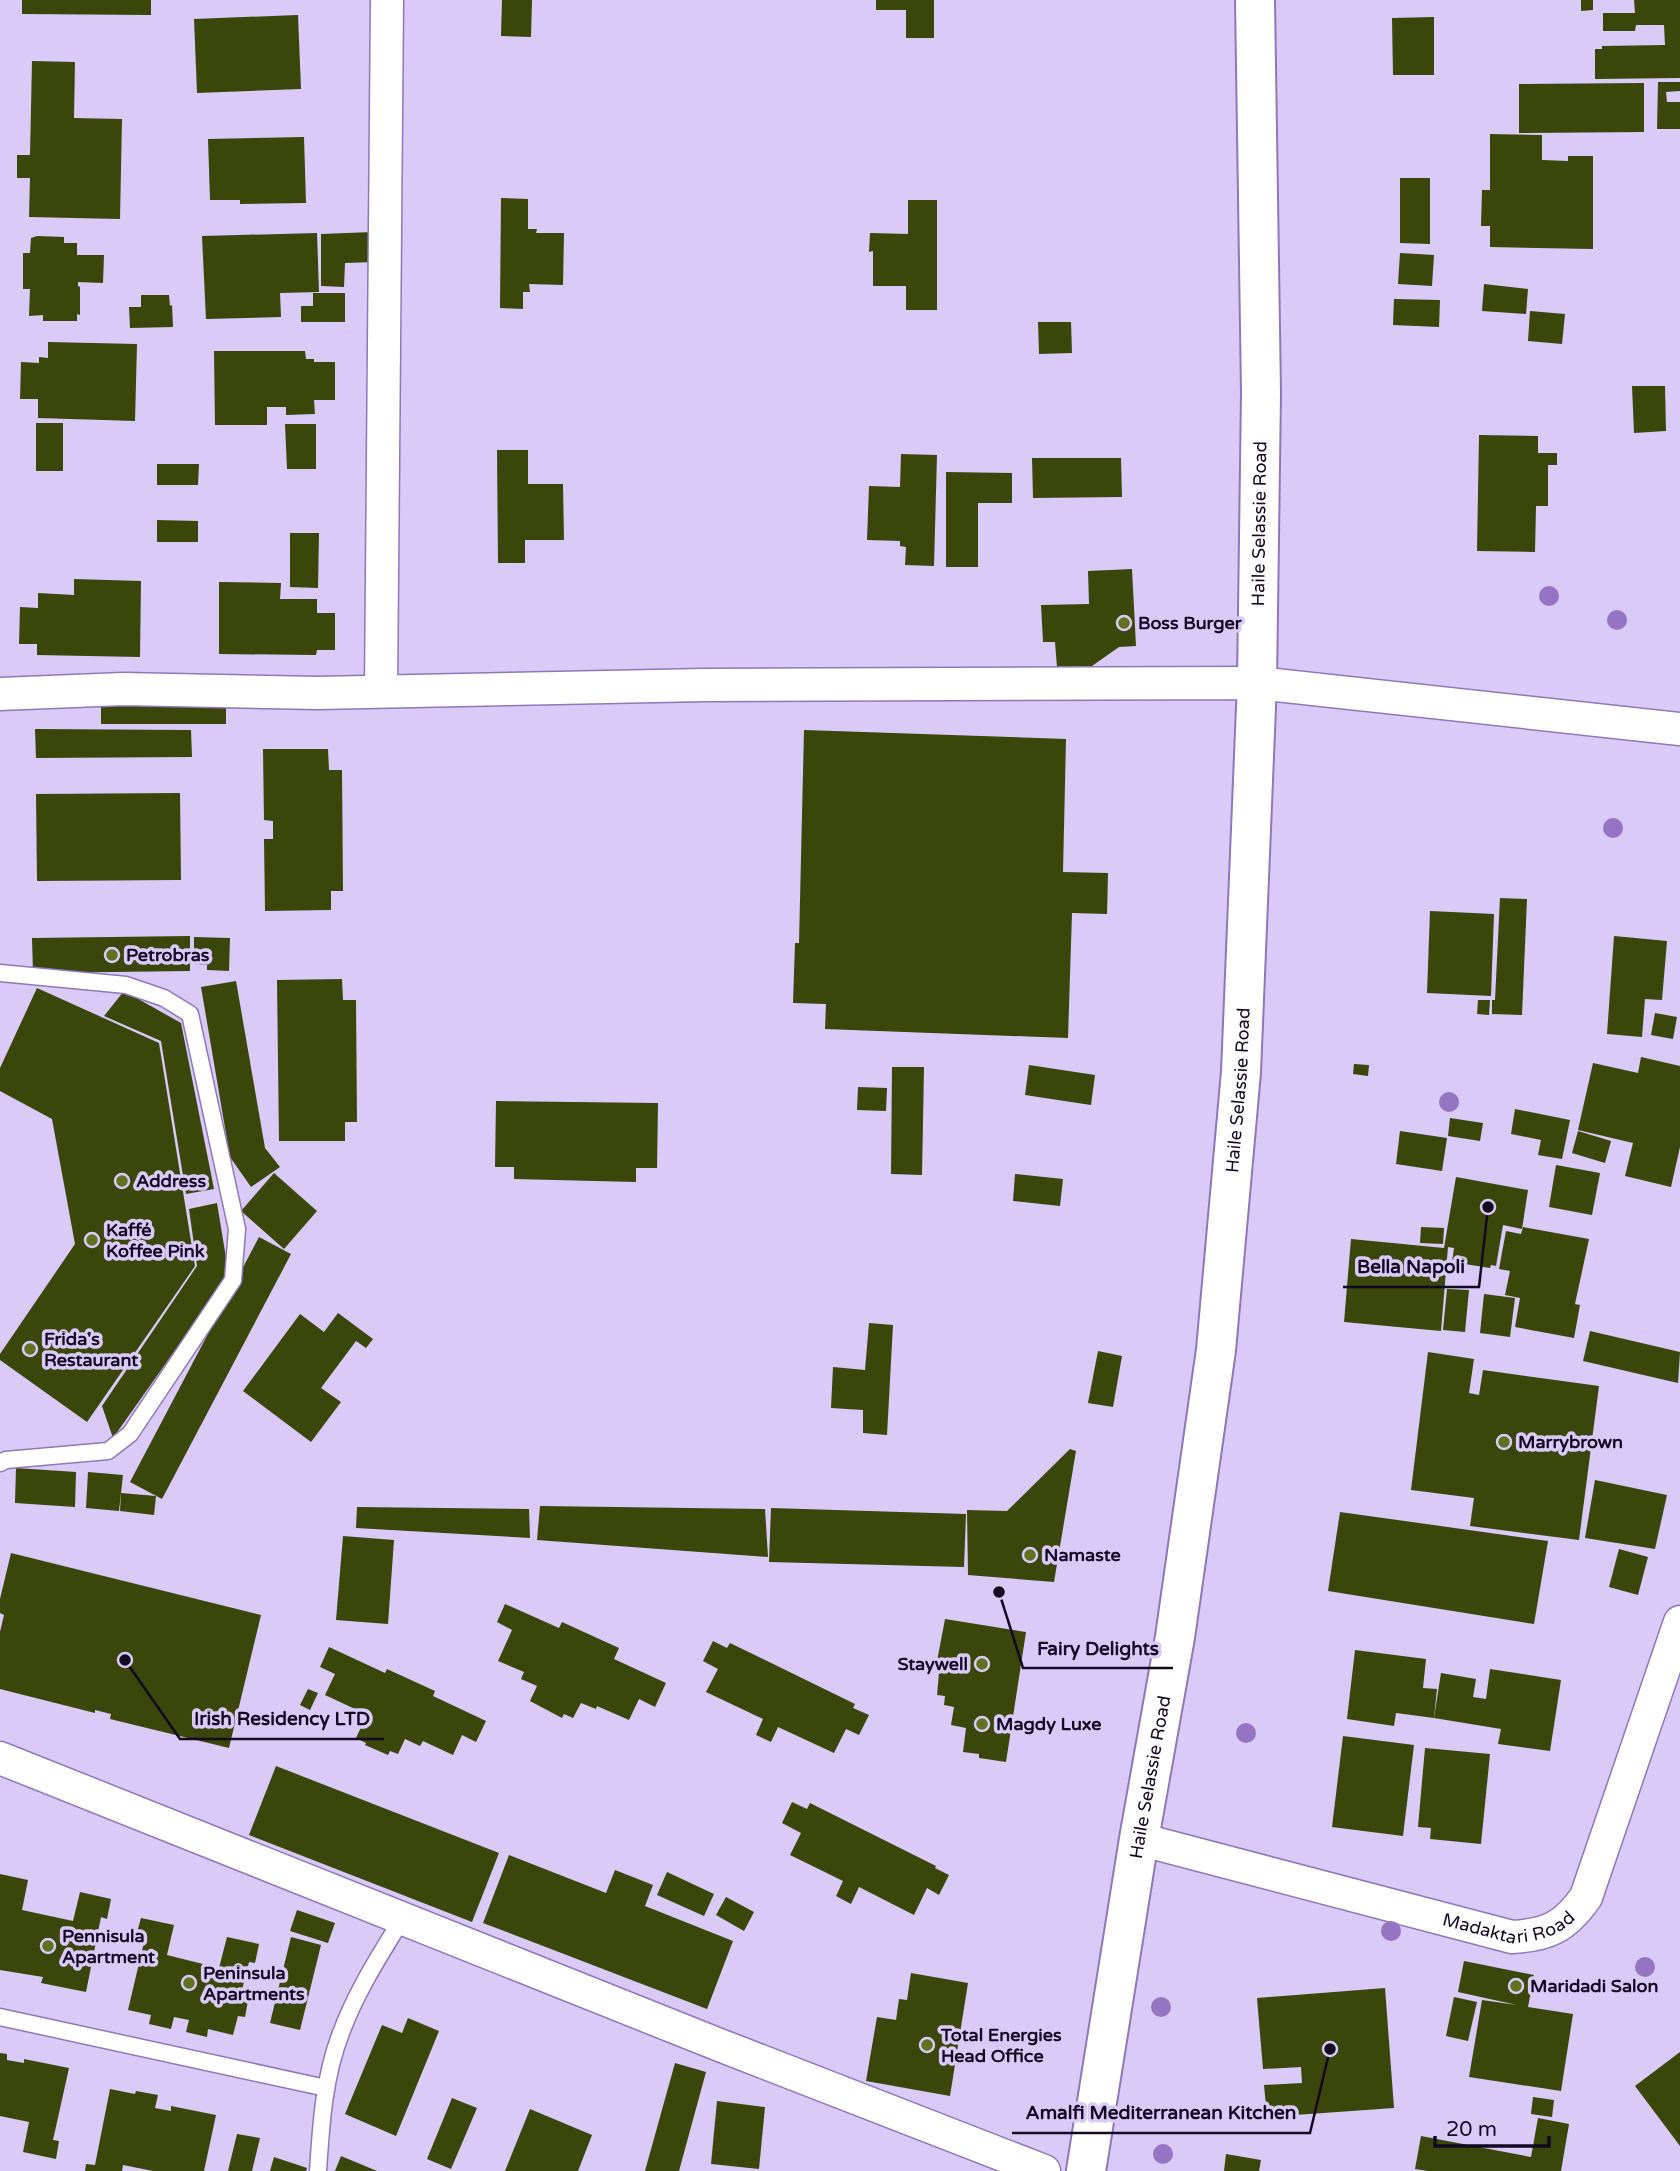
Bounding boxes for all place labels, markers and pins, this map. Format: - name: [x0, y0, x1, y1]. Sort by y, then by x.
- place label: Boss Burger: [1138, 612, 1243, 634]
- marker: Boss Burger: [1116, 615, 1132, 631]
- place label: Petrobras: [126, 944, 210, 966]
- marker: Petrobras: [104, 947, 120, 963]
- place label: Address: [136, 1170, 206, 1192]
- marker: Address: [114, 1173, 130, 1189]
- place label: Kaffé Koffee Pink: [106, 1219, 205, 1262]
- marker: Kaffé Koffee Pink: [84, 1232, 100, 1248]
- callout: Bella Napoli: [1343, 1247, 1479, 1287]
- place label: Frida's Restaurant: [44, 1328, 138, 1371]
- marker: Frida's Restaurant: [22, 1341, 38, 1357]
- place label: Marrybrown: [1518, 1431, 1623, 1453]
- marker: Marrybrown: [1496, 1434, 1512, 1450]
- place label: Namaste: [1044, 1544, 1121, 1566]
- marker: Namaste: [1022, 1547, 1038, 1563]
- callout: Fairy Delights: [1023, 1628, 1173, 1668]
- place label: Staywell: [898, 1653, 968, 1675]
- marker: Staywell: [974, 1656, 990, 1672]
- callout: Irish Residency LTD: [180, 1699, 384, 1739]
- place label: Magdy Luxe: [996, 1713, 1101, 1735]
- marker: Magdy Luxe: [974, 1716, 990, 1732]
- place label: Pennisula Apartment: [62, 1925, 155, 1968]
- marker: Pennisula Apartment: [40, 1938, 56, 1954]
- place label: Peninsula Apartments: [203, 1962, 305, 2005]
- marker: Peninsula Apartments: [181, 1975, 197, 1991]
- place label: Maridadi Salon: [1530, 1975, 1658, 1997]
- marker: Maridadi Salon: [1508, 1978, 1524, 1994]
- place label: Total Energies Head Office: [940, 2024, 1062, 2067]
- marker: Total Energies Head Office: [919, 2037, 935, 2053]
- callout: Amalfi Mediterranean Kitchen: [1012, 2093, 1310, 2133]

